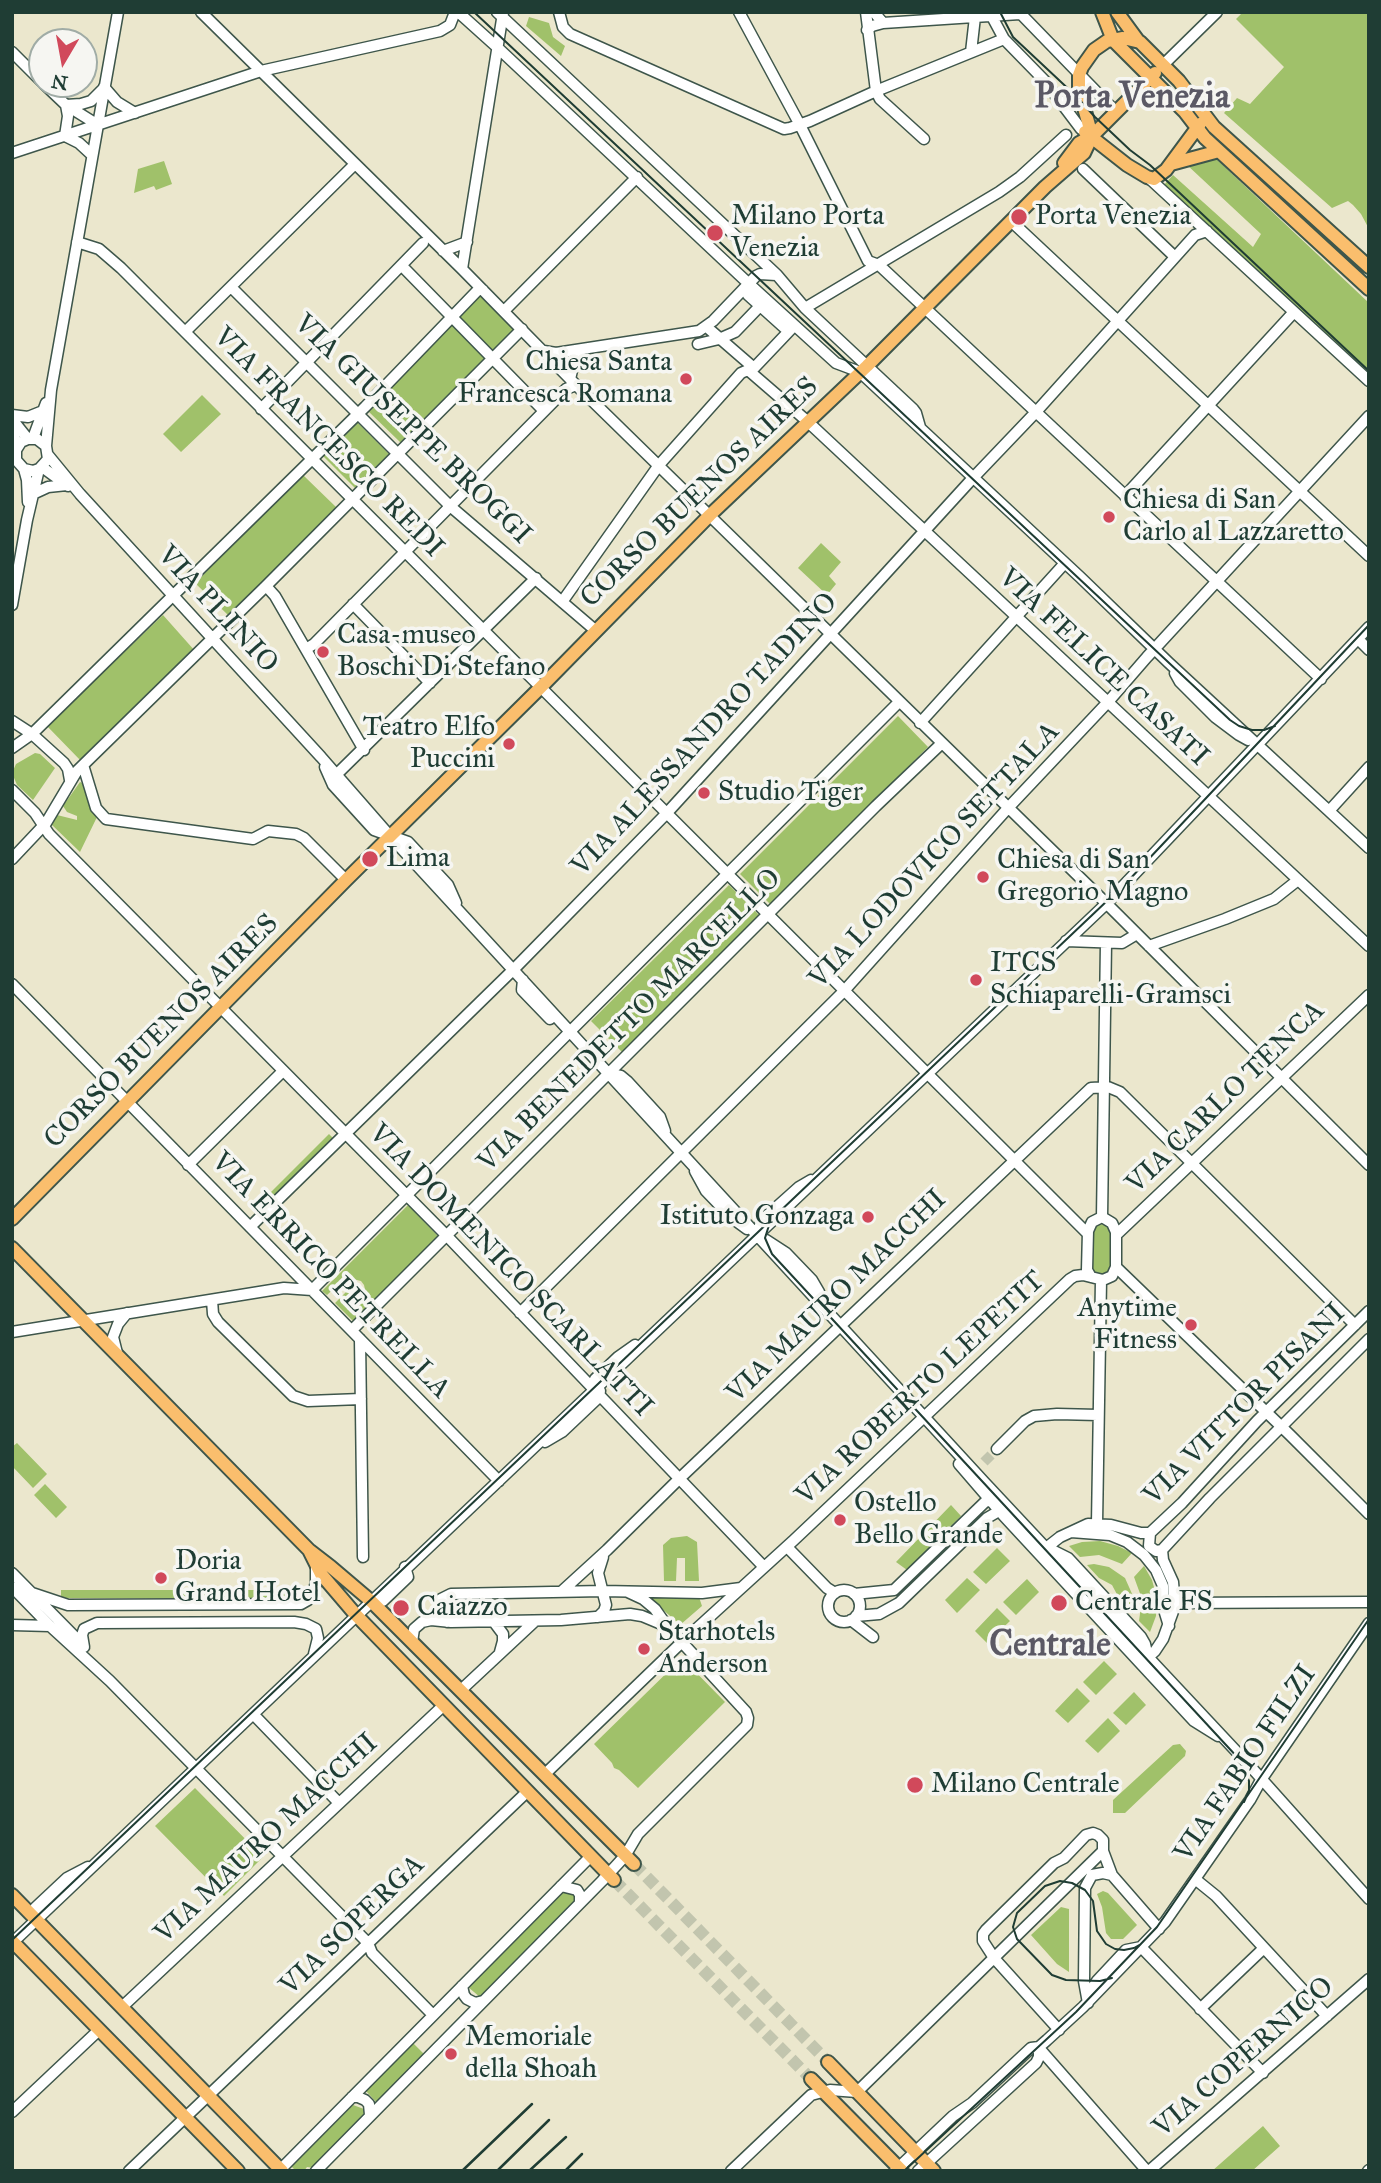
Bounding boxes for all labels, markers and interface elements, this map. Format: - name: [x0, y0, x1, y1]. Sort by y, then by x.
- north arrow: [28, 28, 98, 98]
- text: N: [50, 69, 70, 95]
- district label: Porta Venezia: [1034, 77, 1230, 119]
- place label: Milano Porta Venezia: [731, 200, 884, 266]
- place label: Porta Venezia: [1035, 200, 1191, 234]
- marker: Porta Venezia: [1009, 207, 1029, 227]
- marker: Milano Porta Venezia: [705, 223, 725, 243]
- street label: VIA GIUSEPPE BROGGI: [286, 308, 538, 552]
- street label: VIA FRANCESCO REDI: [206, 321, 450, 565]
- place label: Chiesa Santa Francesca Romana: [458, 346, 672, 412]
- street label: CORSO BUENOS AIRES: [574, 371, 826, 615]
- marker: Chiesa Santa Francesca Romana: [678, 371, 694, 387]
- place label: Chiesa di San Carlo al Lazzaretto: [1123, 484, 1344, 550]
- marker: Chiesa di San Carlo al Lazzaretto: [1101, 509, 1117, 525]
- street label: VIA PLINIO: [150, 539, 284, 681]
- street label: VIA FELICE CASATI: [991, 562, 1215, 774]
- street label: VIA ALESSANDRO TADINO: [565, 586, 845, 884]
- place label: Casa-museo Boschi Di Stefano: [337, 619, 545, 685]
- marker: Casa-museo Boschi Di Stefano: [315, 644, 331, 660]
- place label: Teatro Elfo Puccini: [363, 711, 495, 777]
- street label: VIA LODOVICO SETTALA: [803, 716, 1067, 996]
- marker: Teatro Elfo Puccini: [501, 736, 517, 752]
- place label: Studio Tiger: [718, 776, 863, 810]
- marker: Studio Tiger: [696, 785, 712, 801]
- place label: Lima: [386, 842, 450, 876]
- place label: Chiesa di San Gregorio Magno: [997, 844, 1188, 910]
- marker: Lima: [360, 849, 380, 869]
- street label: VIA BENEDETTO MARCELLO: [471, 862, 789, 1180]
- marker: Chiesa di San Gregorio Magno: [975, 869, 991, 885]
- street label: CORSO BUENOS AIRES: [38, 908, 286, 1156]
- place label: ITCS Schiaparelli-Gramsci: [990, 947, 1231, 1013]
- marker: ITCS Schiaparelli-Gramsci: [968, 972, 984, 988]
- street label: VIA CARLO TENCA: [1120, 995, 1332, 1201]
- street label: VIA DOMENICO SCARLATTI: [361, 1117, 659, 1425]
- street label: VIA ERRICO PETRELLA: [203, 1146, 457, 1406]
- street label: VIA MAURO MACCHI: [720, 1183, 954, 1411]
- place label: Istituto Gonzaga: [660, 1200, 854, 1234]
- marker: Istituto Gonzaga: [860, 1209, 876, 1225]
- street label: VIA ROBERTO LEPETIT: [790, 1265, 1052, 1513]
- place label: Anytime Fitness: [1078, 1292, 1177, 1358]
- street label: VIA VITTOR PISANI: [1137, 1297, 1353, 1513]
- marker: Anytime Fitness: [1183, 1317, 1199, 1333]
- place label: Ostello Bello Grande: [854, 1487, 1003, 1553]
- marker: Ostello Bello Grande: [832, 1512, 848, 1528]
- place label: Doria Grand Hotel: [175, 1545, 320, 1611]
- marker: Doria Grand Hotel: [153, 1570, 169, 1586]
- place label: Centrale FS: [1075, 1586, 1213, 1620]
- place label: Caiazzo: [417, 1591, 508, 1625]
- marker: Centrale FS: [1049, 1593, 1069, 1613]
- marker: Caiazzo: [391, 1598, 411, 1618]
- place label: Starhotels Anderson: [658, 1616, 775, 1682]
- district label: Centrale: [989, 1625, 1111, 1667]
- marker: Starhotels Anderson: [636, 1641, 652, 1657]
- street label: VIA FABIO FILZI: [1168, 1659, 1324, 1869]
- street label: VIA MAURO MACCHI: [148, 1727, 386, 1951]
- place label: Milano Centrale: [931, 1768, 1120, 1802]
- marker: Milano Centrale: [905, 1775, 925, 1795]
- street label: VIA SOPERGA: [274, 1849, 432, 2003]
- street label: VIA COPERNICO: [1147, 1971, 1341, 2145]
- place label: Memoriale della Shoah: [465, 2021, 597, 2087]
- marker: Memoriale della Shoah: [443, 2046, 459, 2062]

